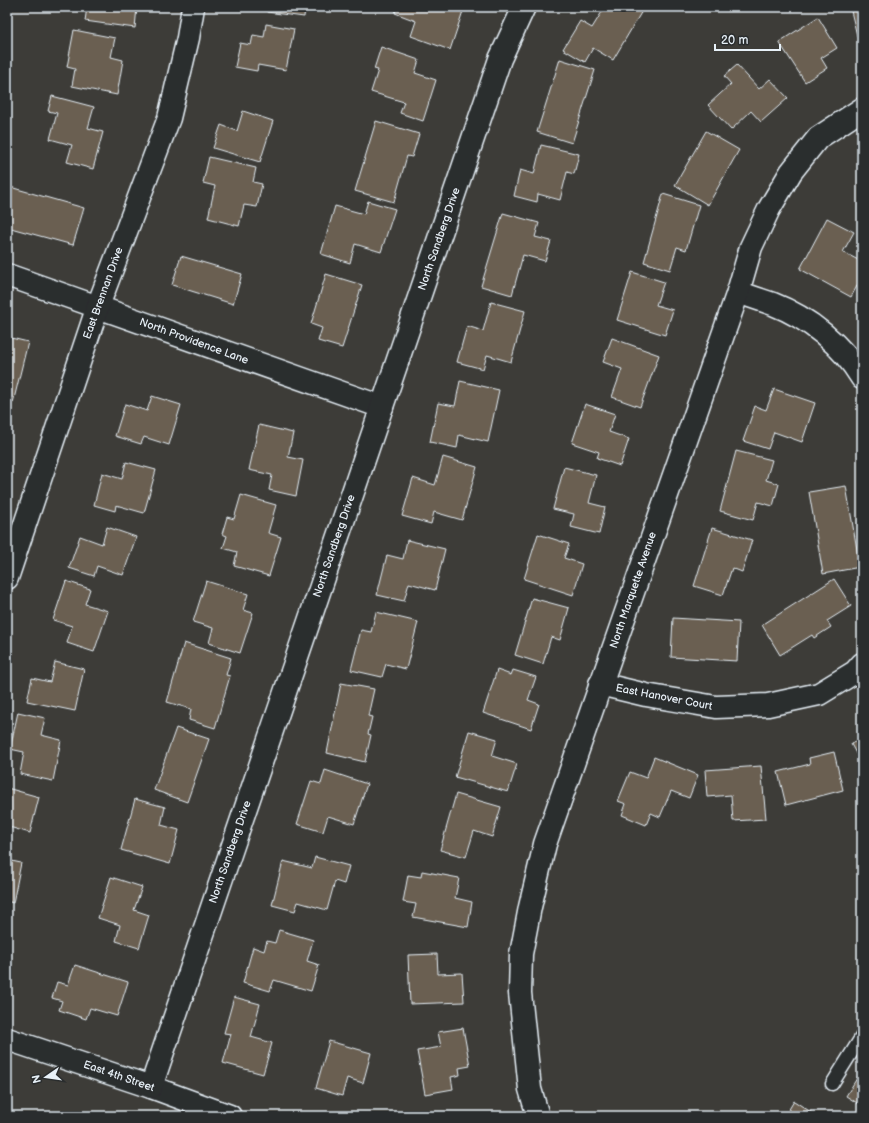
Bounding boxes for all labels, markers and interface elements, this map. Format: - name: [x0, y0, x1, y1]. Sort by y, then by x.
- scale bar: [715, 26, 780, 52]
- text: 20 m: [721, 33, 748, 48]
- street label: North Sandberg Drive: [415, 185, 463, 292]
- street label: East Brennan Drive: [80, 245, 126, 341]
- street label: North Providence Lane: [138, 315, 251, 367]
- street label: North Sandberg Drive: [310, 492, 358, 599]
- street label: North Marquette Avenue: [607, 530, 659, 650]
- street label: East Hanover Court: [615, 681, 714, 713]
- street label: North Sandberg Drive: [206, 798, 254, 905]
- north arrow: [26, 1057, 66, 1097]
- street label: East 4th Street: [82, 1058, 157, 1094]
- text: N: [29, 1074, 44, 1085]

